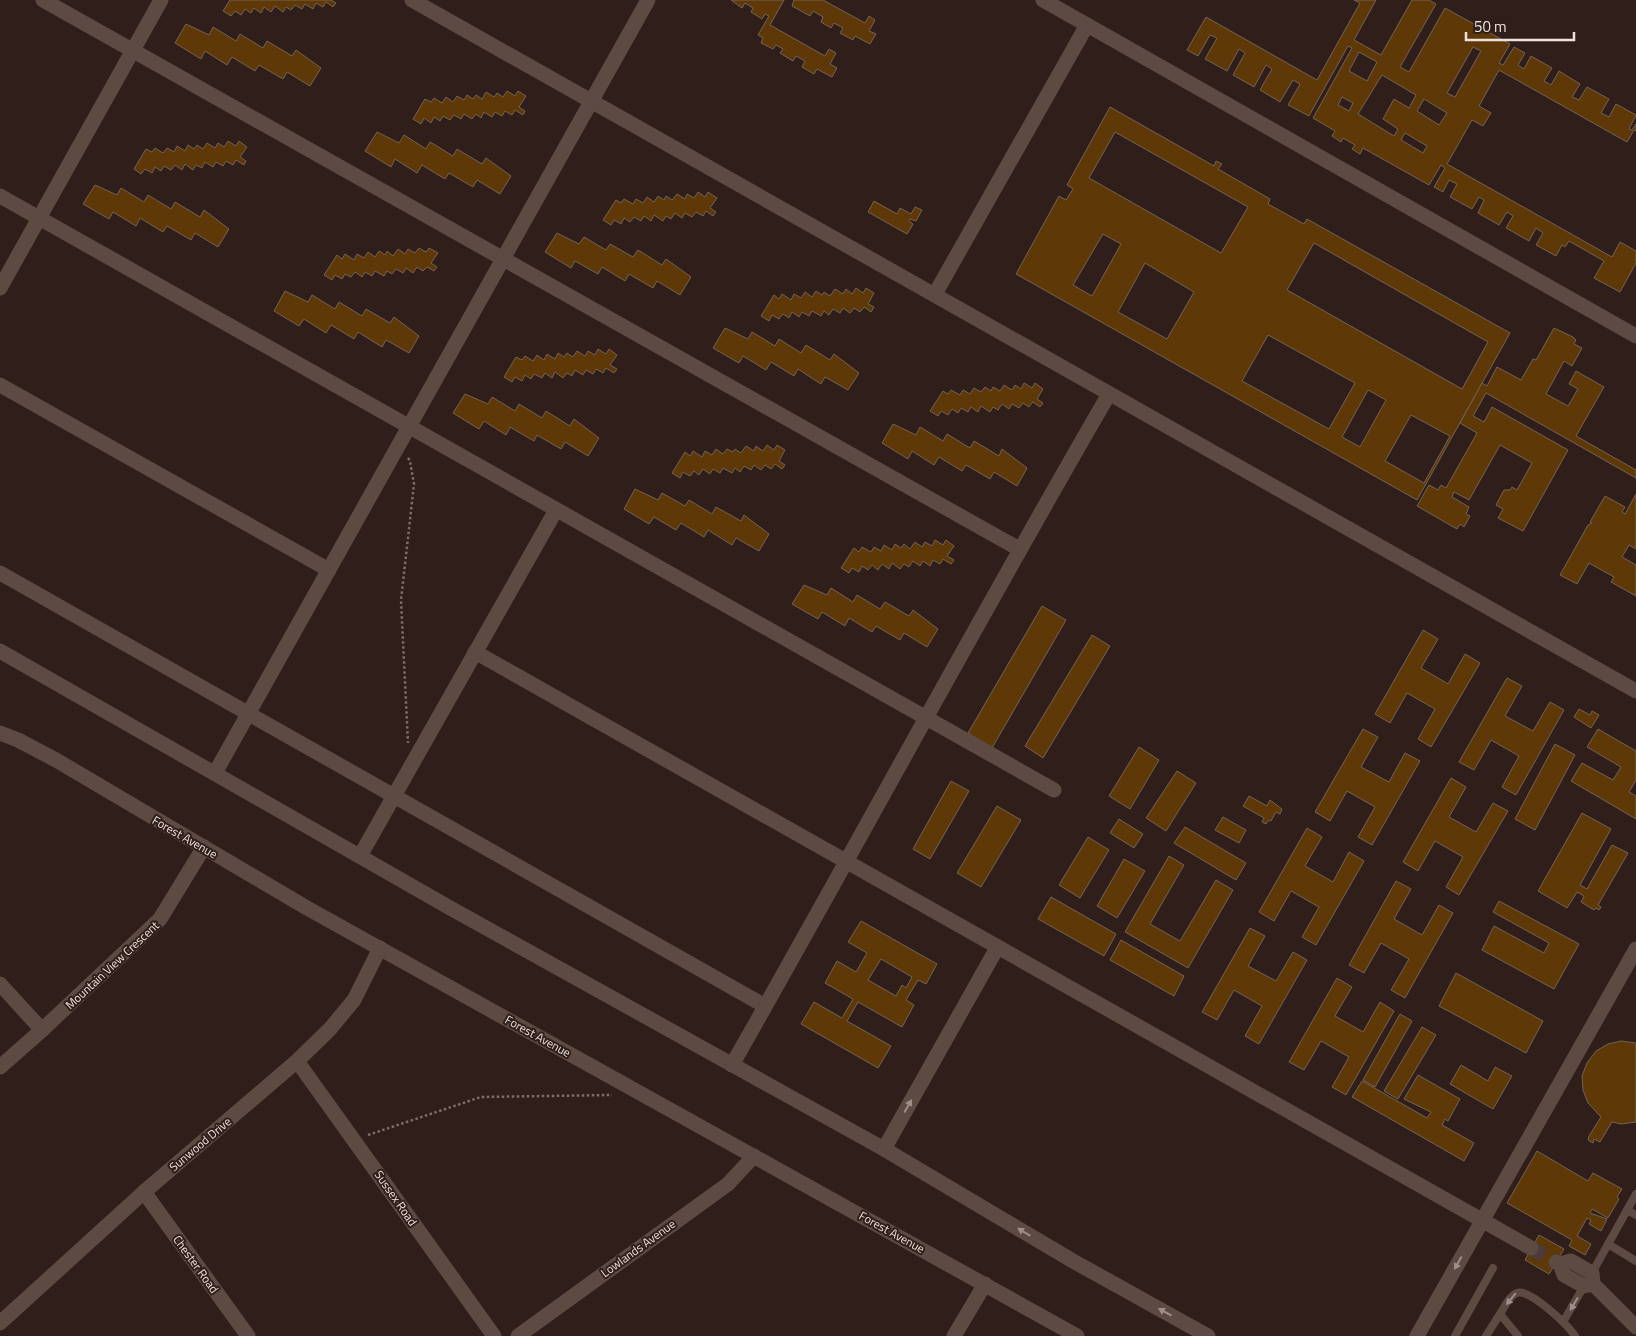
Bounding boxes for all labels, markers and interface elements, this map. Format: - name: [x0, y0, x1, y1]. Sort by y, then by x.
- scale bar: [1466, 10, 1574, 42]
- text: 50 m: [1474, 15, 1507, 38]
- street label: Forest Avenue: [149, 811, 221, 863]
- street label: Mountain View Crescent: [61, 916, 164, 1014]
- street label: Forest Avenue: [502, 1010, 574, 1062]
- one-way arrow: [904, 1099, 912, 1114]
- street label: Sunwood Drive: [165, 1112, 235, 1176]
- street label: Sussex Road: [370, 1166, 422, 1230]
- street label: Forest Avenue: [856, 1206, 928, 1258]
- street label: Lowlands Avenue: [597, 1214, 679, 1282]
- one-way arrow: [1018, 1228, 1031, 1237]
- street label: Chester Road: [168, 1231, 224, 1297]
- one-way arrow: [1454, 1255, 1462, 1270]
- one-way arrow: [1505, 1293, 1516, 1306]
- one-way arrow: [1569, 1298, 1578, 1311]
- one-way arrow: [1159, 1308, 1172, 1317]

